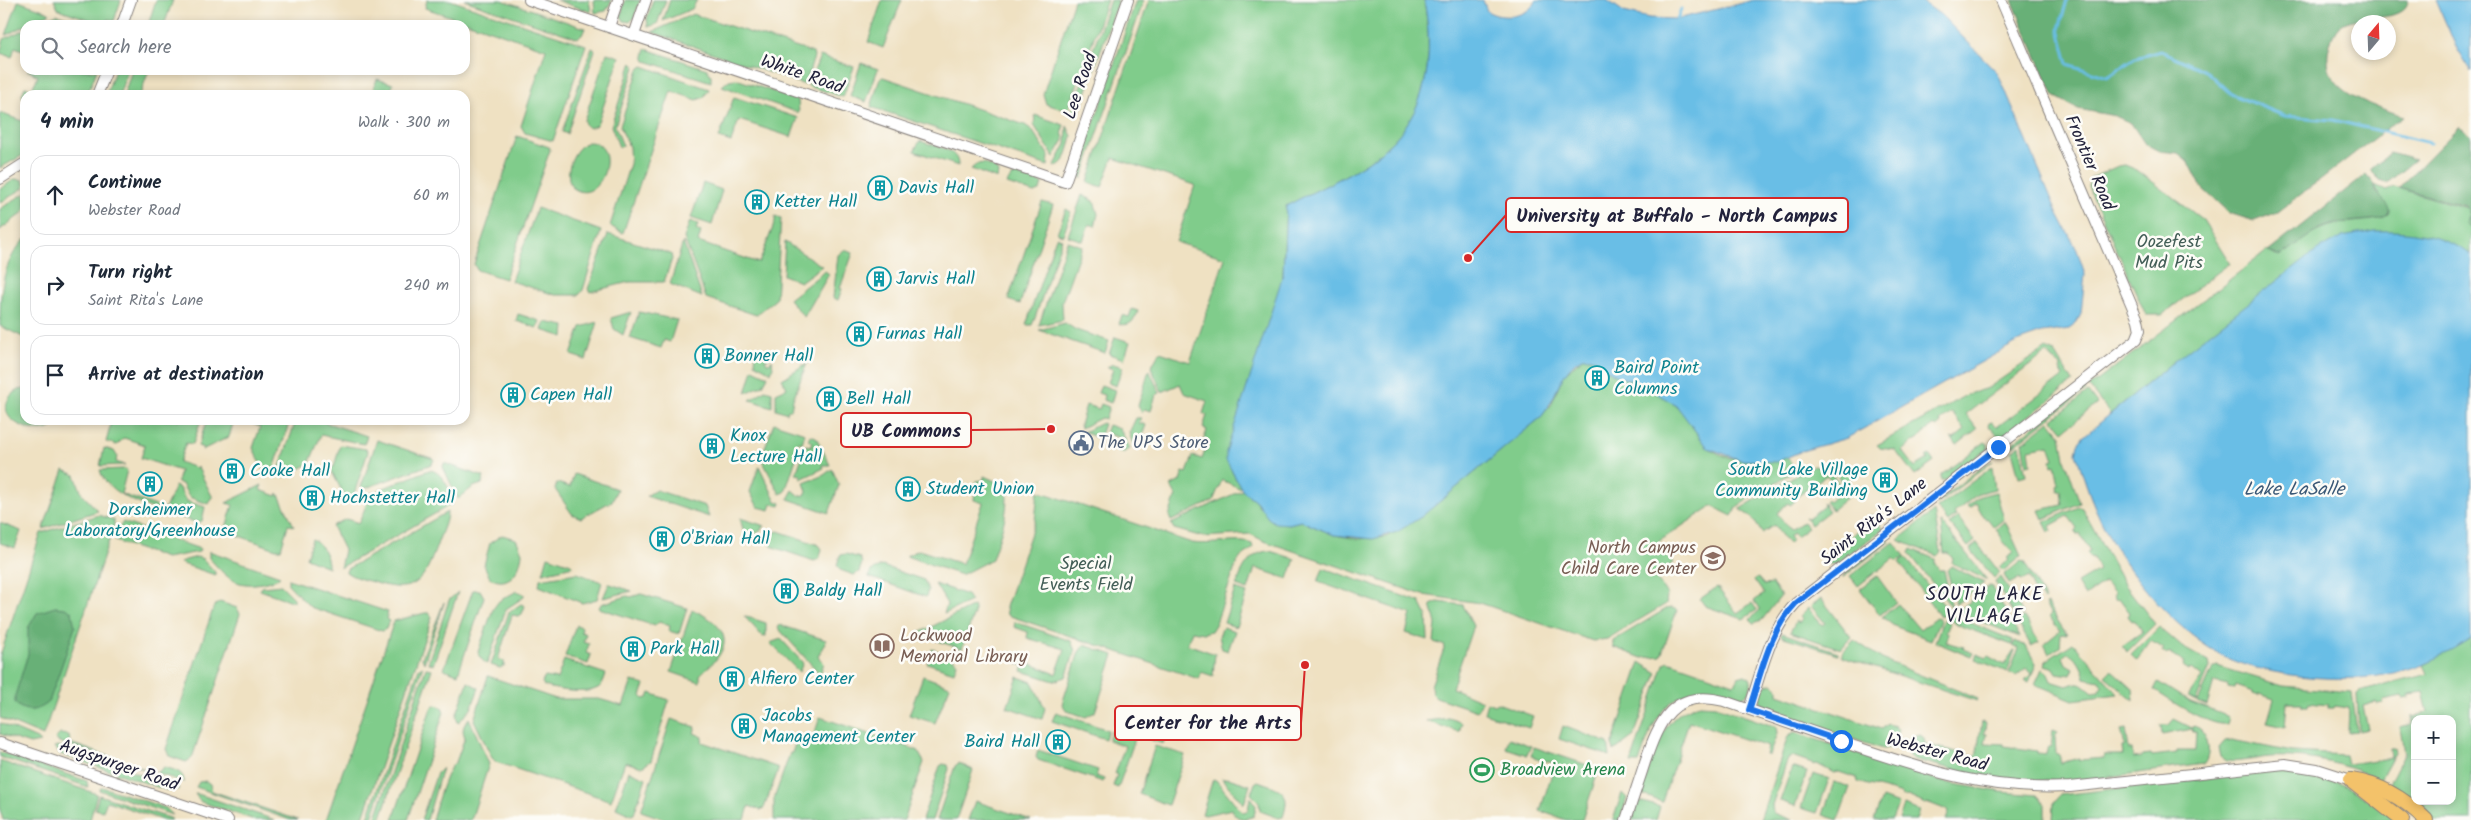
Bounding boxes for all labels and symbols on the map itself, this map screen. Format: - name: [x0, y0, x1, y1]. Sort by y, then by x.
- north arrow: [2351, 15, 2396, 60]
- street label: White Road: [756, 47, 849, 103]
- street label: Lee Road: [1056, 48, 1106, 124]
- street label: Frontier Road: [2056, 111, 2123, 216]
- place label: Davis Hall: [898, 174, 975, 203]
- building icon: Davis Hall: [867, 175, 893, 201]
- place label: Ketter Hall: [774, 188, 858, 217]
- building icon: Ketter Hall: [744, 189, 770, 215]
- callout: University at Buffalo - North Campus: [1506, 198, 1848, 232]
- text: University at Buffalo - North Campus: [1516, 202, 1838, 232]
- park label: Oozefest Mud Pits: [2135, 228, 2203, 278]
- place label: Jarvis Hall: [896, 265, 976, 294]
- building icon: Jarvis Hall: [866, 266, 892, 292]
- place label: Furnas Hall: [876, 320, 963, 349]
- building icon: Furnas Hall: [846, 321, 872, 347]
- place label: Bonner Hall: [724, 342, 814, 371]
- building icon: Bonner Hall: [694, 343, 720, 369]
- place label: Baird Point Columns: [1614, 354, 1700, 404]
- building icon: Baird Point Columns: [1584, 365, 1610, 391]
- place label: Capen Hall: [530, 381, 613, 410]
- building icon: Capen Hall: [500, 382, 526, 408]
- place label: Bell Hall: [846, 385, 912, 414]
- building icon: Bell Hall: [816, 386, 842, 412]
- callout: UB Commons: [841, 413, 971, 447]
- text: UB Commons: [851, 417, 961, 447]
- place label: Knox Lecture Hall: [730, 422, 823, 472]
- place label: The UPS Store: [1098, 429, 1209, 458]
- public building icon: The UPS Store: [1068, 430, 1094, 456]
- building icon: Knox Lecture Hall: [699, 433, 725, 459]
- route end: [1987, 436, 2010, 459]
- place label: South Lake Village Community Building: [1715, 456, 1868, 506]
- place label: Cooke Hall: [250, 457, 331, 486]
- building icon: Cooke Hall: [219, 458, 245, 484]
- building icon: South Lake Village Community Building: [1872, 467, 1898, 493]
- building icon: Dorsheimer Laboratory/Greenhouse: [137, 471, 163, 497]
- street label: Saint Rita's Lane: [1814, 471, 1934, 573]
- place label: Student Union: [926, 475, 1034, 504]
- water label: Lake LaSalle: [2244, 475, 2347, 505]
- building icon: Student Union: [895, 476, 921, 502]
- place label: Hochstetter Hall: [330, 484, 456, 513]
- building icon: Hochstetter Hall: [299, 485, 325, 511]
- place label: Dorsheimer Laboratory/Greenhouse: [64, 496, 236, 546]
- place label: O'Brian Hall: [680, 525, 771, 554]
- building icon: O'Brian Hall: [649, 526, 675, 552]
- place label: North Campus Child Care Center: [1561, 534, 1697, 584]
- school or university icon: North Campus Child Care Center: [1700, 545, 1726, 571]
- park label: Special Events Field: [1040, 550, 1133, 600]
- place label: Baldy Hall: [804, 577, 883, 606]
- building icon: Baldy Hall: [773, 578, 799, 604]
- district label: SOUTH LAKE VILLAGE: [1926, 580, 2044, 632]
- place label: Lockwood Memorial Library: [900, 622, 1028, 672]
- library icon: Lockwood Memorial Library: [869, 633, 895, 659]
- place label: Park Hall: [650, 635, 720, 664]
- building icon: Park Hall: [620, 636, 646, 662]
- place label: Alfiero Center: [750, 665, 855, 694]
- building icon: Alfiero Center: [719, 666, 745, 692]
- place label: Jacobs Management Center: [762, 702, 916, 752]
- callout: Center for the Arts: [1115, 706, 1301, 740]
- text: Center for the Arts: [1125, 709, 1292, 739]
- building icon: Jacobs Management Center: [731, 713, 757, 739]
- street label: Webster Road: [1883, 726, 1992, 781]
- place label: Baird Hall: [964, 728, 1041, 757]
- building icon: Baird Hall: [1045, 729, 1071, 755]
- route start: [1830, 730, 1853, 753]
- street label: Augspurger Road: [55, 732, 184, 800]
- place label: Broadview Arena: [1500, 756, 1625, 785]
- sports icon: Broadview Arena: [1469, 757, 1495, 783]

